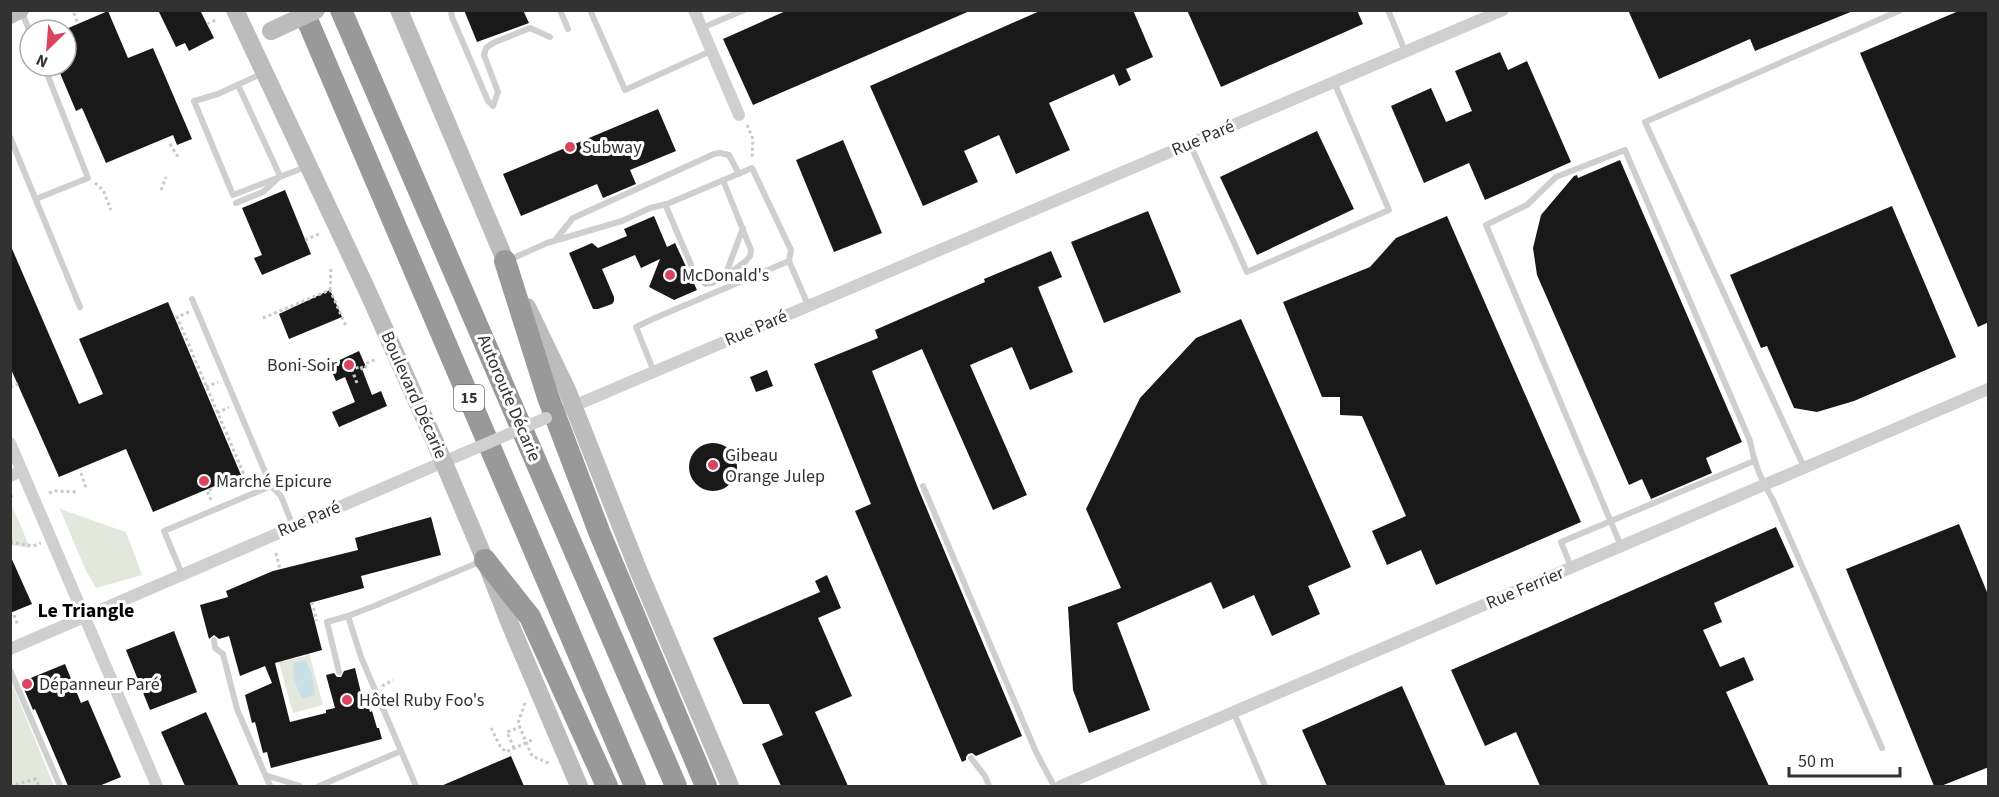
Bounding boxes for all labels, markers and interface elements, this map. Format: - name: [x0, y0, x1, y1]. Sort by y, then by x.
- north arrow: [18, 18, 78, 78]
- text: N: [33, 48, 52, 73]
- street label: Rue Paré: [1168, 114, 1238, 162]
- place label: Subway: [582, 135, 642, 160]
- marker: Subway: [563, 140, 577, 154]
- place label: McDonald's: [682, 263, 769, 288]
- marker: McDonald's: [663, 268, 677, 282]
- street label: Rue Paré: [721, 304, 791, 352]
- street label: Boulevard Décarie: [375, 327, 453, 463]
- street label: Autoroute Décarie: [471, 331, 547, 465]
- place label: Boni-Soir: [267, 353, 338, 378]
- marker: Boni-Soir: [342, 358, 356, 372]
- road number: 15: [454, 385, 484, 411]
- place label: Gibeau Orange Julep: [725, 443, 825, 489]
- marker: Gibeau Orange Julep: [706, 458, 720, 472]
- place label: Marché Epicure: [216, 469, 332, 494]
- marker: Marché Epicure: [197, 474, 211, 488]
- street label: Rue Paré: [274, 495, 344, 543]
- street label: Rue Ferrier: [1482, 560, 1568, 616]
- district label: Le Triangle: [38, 597, 134, 625]
- place label: Dépanneur Paré: [39, 672, 160, 697]
- marker: Dépanneur Paré: [20, 677, 34, 691]
- place label: Hôtel Ruby Foo's: [359, 688, 484, 713]
- marker: Hôtel Ruby Foo's: [340, 693, 354, 707]
- scale bar: [1789, 740, 1900, 778]
- text: 50 m: [1798, 749, 1834, 774]

